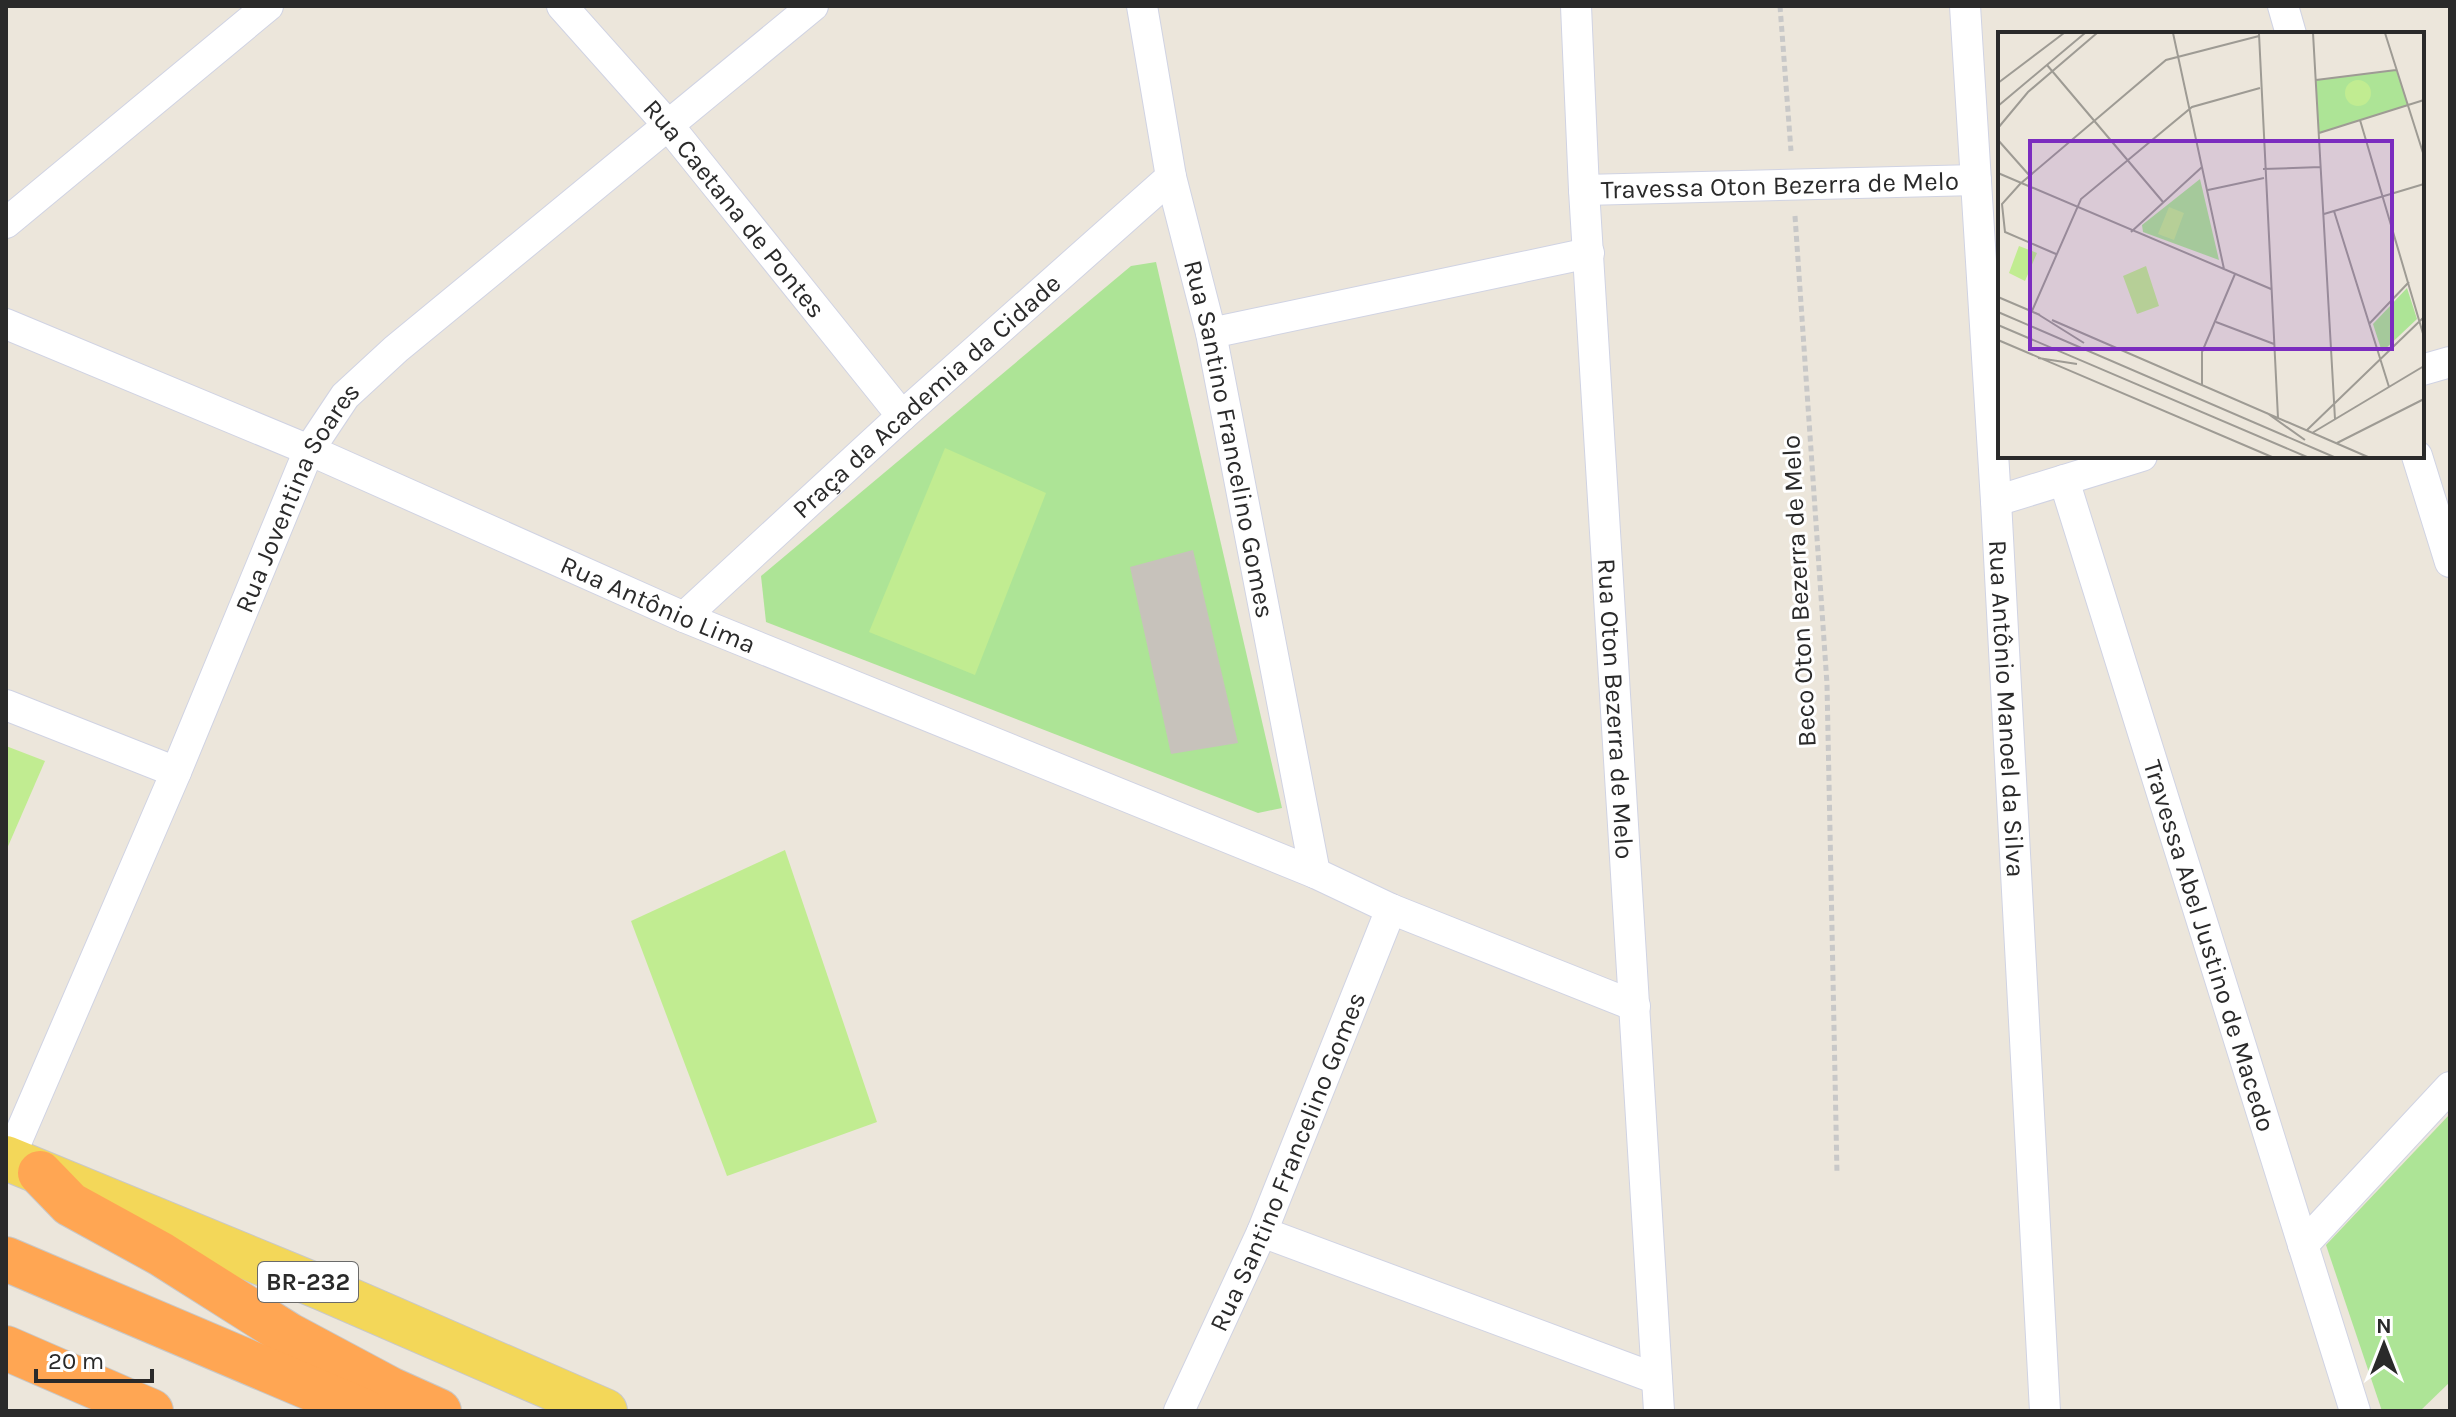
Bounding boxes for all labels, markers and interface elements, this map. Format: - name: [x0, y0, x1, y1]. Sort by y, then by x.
- inset map: [1998, 32, 2424, 458]
- street label: Rua Caetana de Pontes: [637, 93, 832, 324]
- street label: Travessa Oton Bezerra de Melo: [1600, 165, 1959, 205]
- street label: Rua Santino Francelino Gomes: [1177, 257, 1281, 621]
- street label: Praça da Academia da Cidade: [786, 267, 1067, 525]
- street label: Rua Joventina Soares: [228, 375, 366, 617]
- street label: Beco Oton Bezerra de Melo: [1775, 434, 1823, 748]
- street label: Rua Antônio Manoel da Silva: [1983, 539, 2032, 878]
- street label: Rua Antônio Lima: [556, 549, 760, 660]
- street label: Rua Oton Bezerra de Melo: [1591, 558, 1641, 860]
- street label: Travessa Abel Justino de Macedo: [2137, 756, 2282, 1135]
- street label: Rua Santino Francelino Gomes: [1203, 987, 1372, 1336]
- road number: BR-232: [258, 1262, 358, 1302]
- north arrow: [2344, 1305, 2424, 1385]
- text: N: [2376, 1313, 2392, 1339]
- scale bar: [36, 1333, 152, 1383]
- text: 20 m: [48, 1347, 104, 1375]

